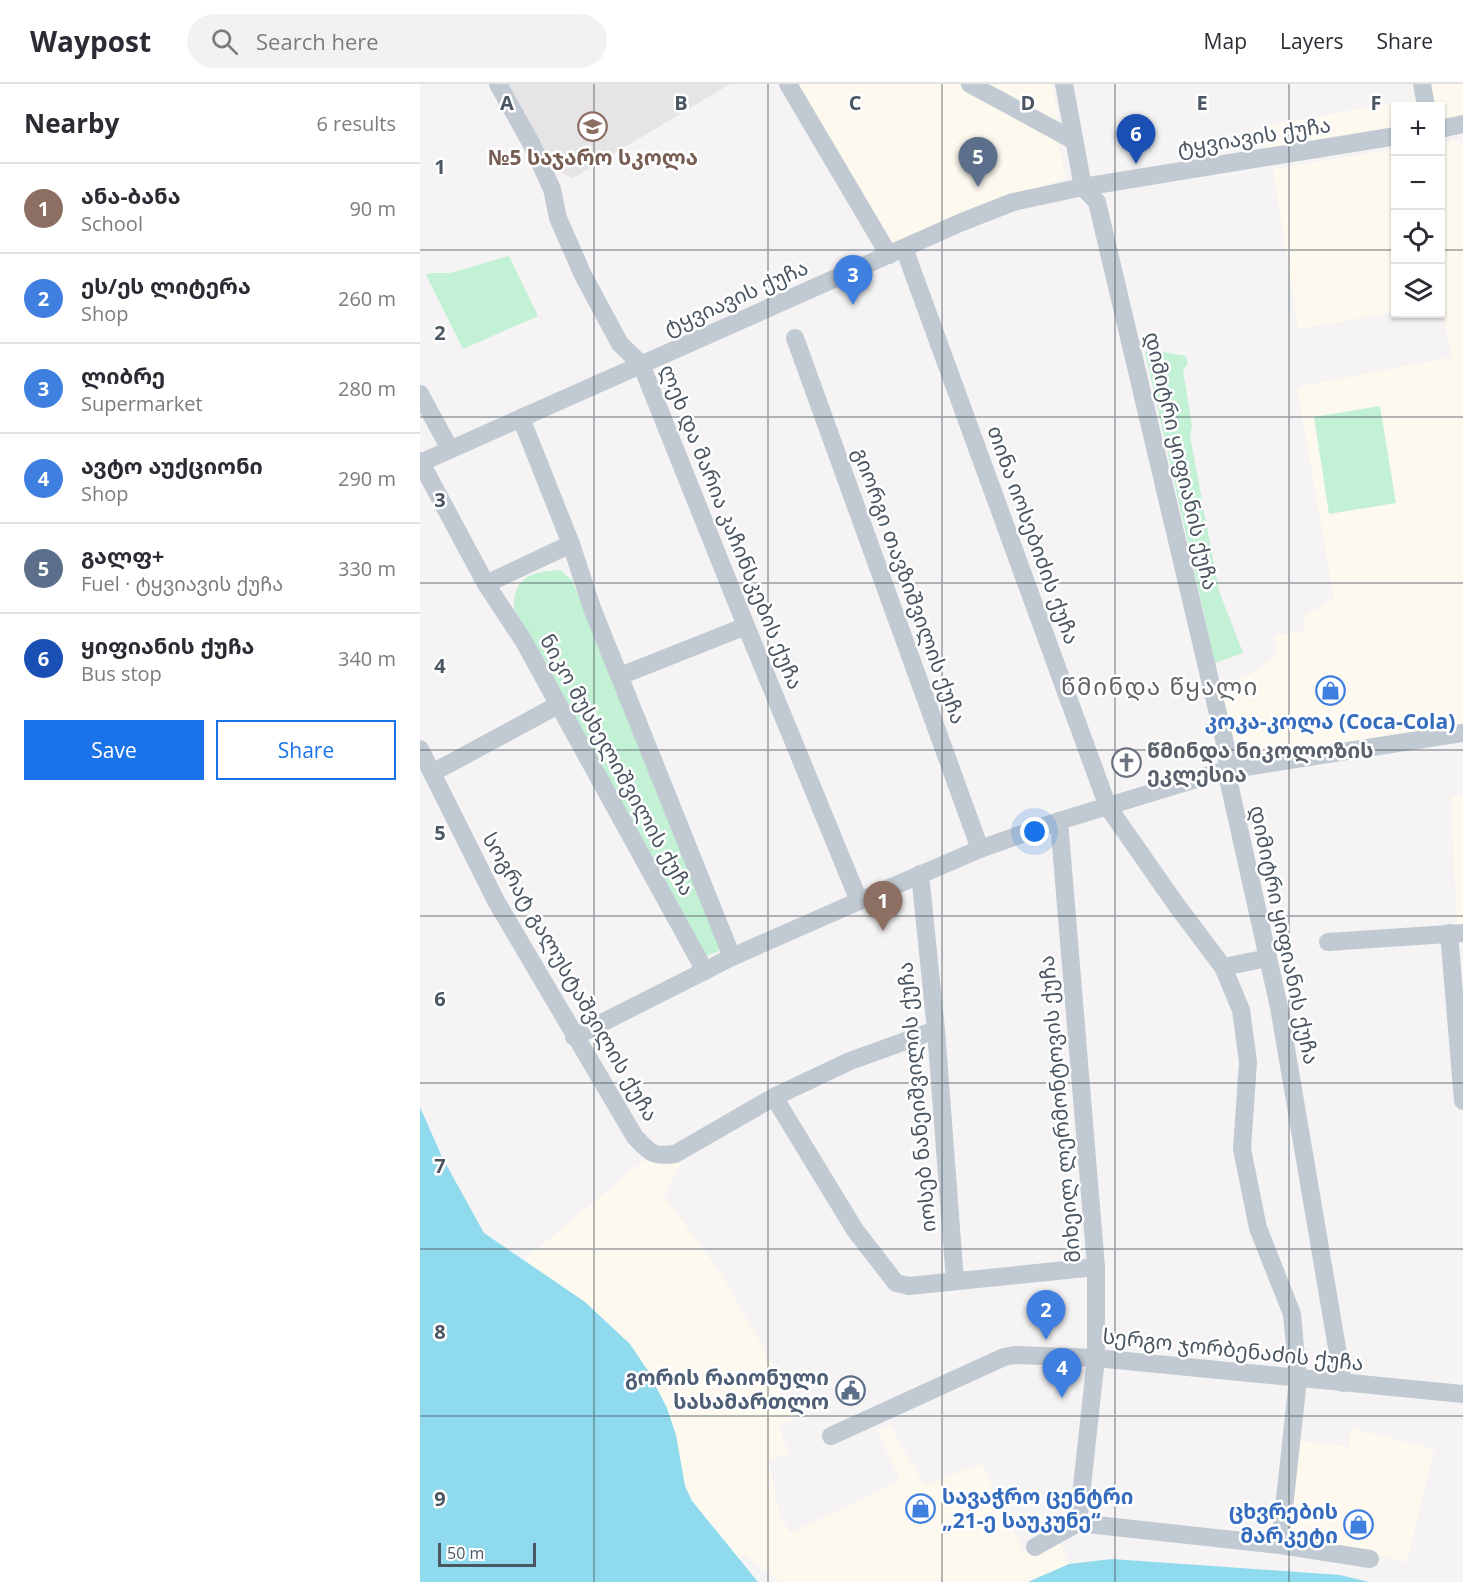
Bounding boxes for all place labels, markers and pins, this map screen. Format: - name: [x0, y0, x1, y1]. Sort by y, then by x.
- school or university icon: №5 საჯარო სკოლა: [577, 111, 609, 143]
- pin: 6: [1116, 115, 1156, 164]
- pin: 5: [958, 138, 998, 187]
- place label: №5 საჯარო სკოლა: [488, 143, 698, 171]
- pin: 3: [834, 256, 872, 305]
- shop icon: კოკა-კოლა (Coca-Cola): [1314, 675, 1346, 707]
- place label: კოკა-კოლა (Coca-Cola): [1205, 707, 1455, 735]
- place label: წმინდა ნიკოლოზის ეკლესია: [1147, 736, 1373, 788]
- church icon: წმინდა ნიკოლოზის ეკლესია: [1110, 747, 1142, 779]
- pin: 1: [864, 882, 902, 931]
- pin: 2: [1026, 1290, 1066, 1340]
- pin: 4: [1042, 1348, 1082, 1398]
- place label: გორის რაიონული სასამართლო: [625, 1363, 829, 1415]
- public building icon: გორის რაიონული სასამართლო: [834, 1374, 866, 1406]
- place label: სავაჭრო ცენტრი „21-ე საუკუნე“: [942, 1482, 1133, 1534]
- shop icon: სავაჭრო ცენტრი „21-ე საუკუნე“: [905, 1493, 937, 1525]
- place label: ცხვრების მარკეტი: [1229, 1497, 1338, 1549]
- shop icon: ცხვრების მარკეტი: [1343, 1508, 1375, 1540]

